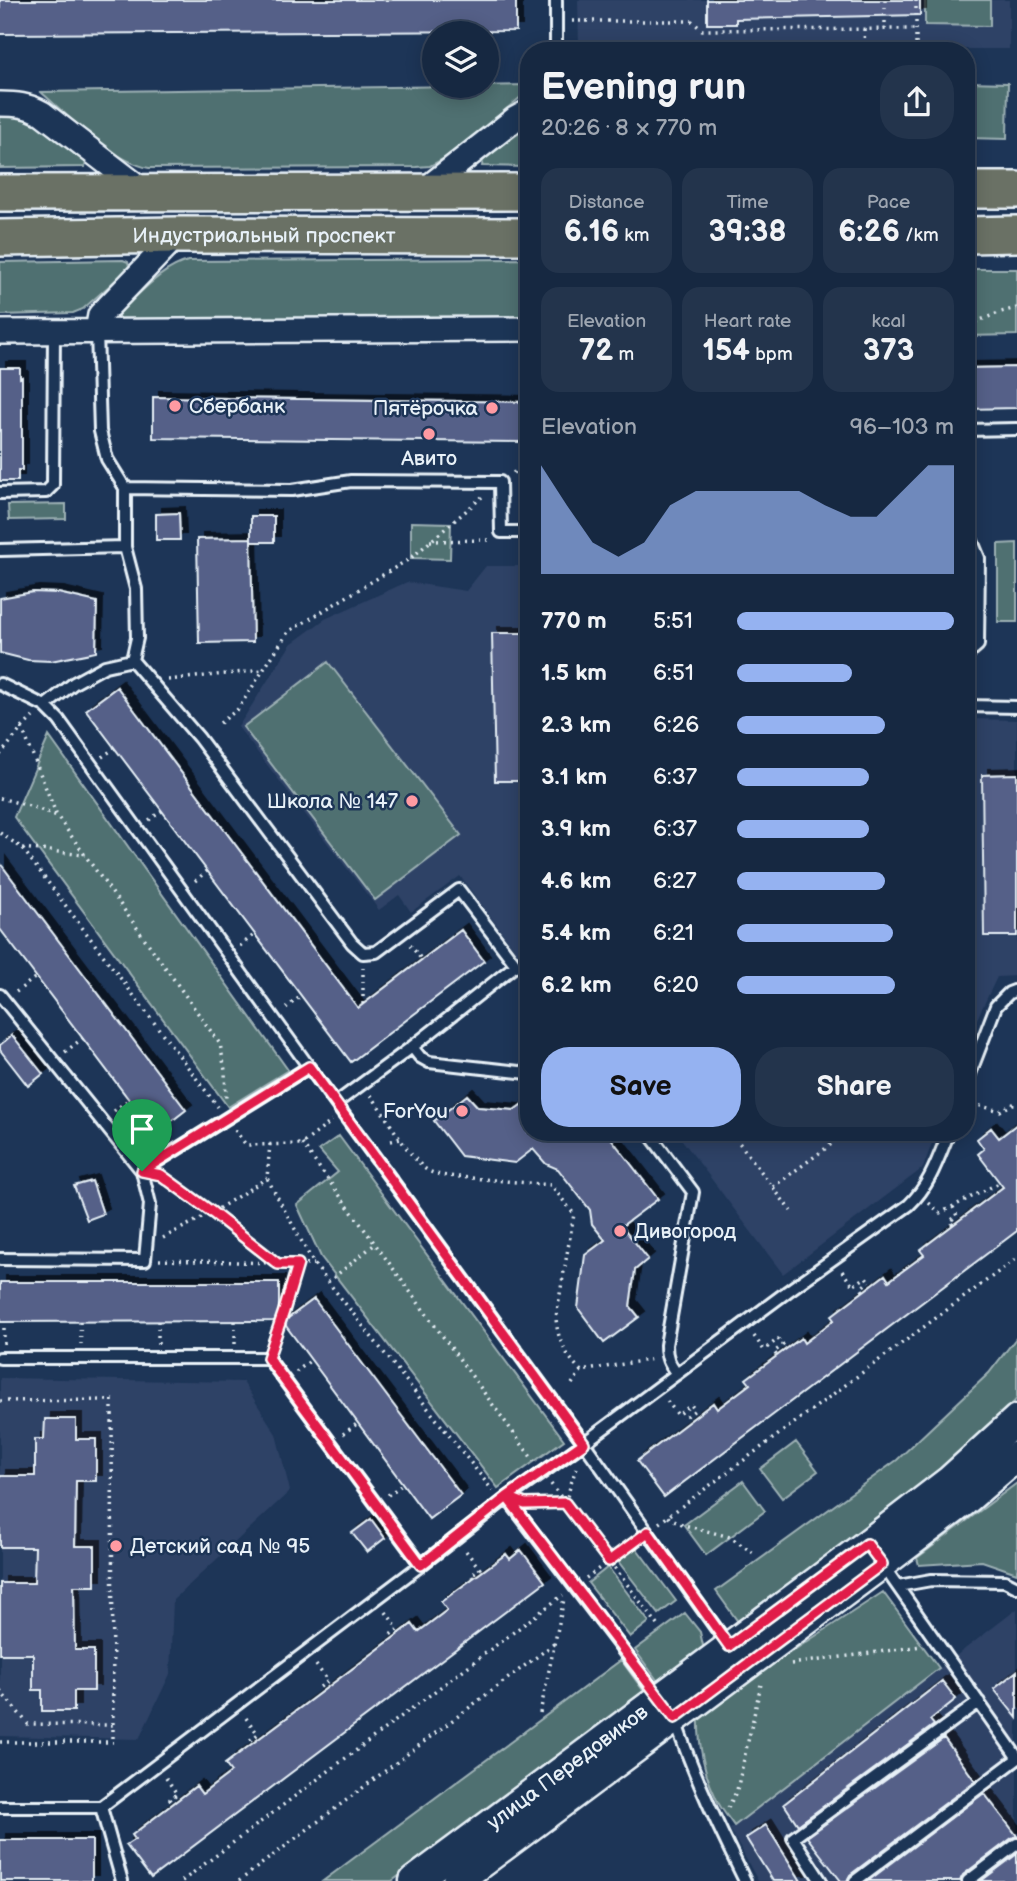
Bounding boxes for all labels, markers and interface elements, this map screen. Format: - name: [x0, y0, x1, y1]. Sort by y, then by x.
- map controls: [422, 21, 499, 98]
- button: layers: [422, 21, 499, 98]
- text: Evening run: [541, 65, 746, 110]
- button: share: [880, 65, 954, 139]
- text: 20:26 · 8 × 770 m: [541, 114, 717, 142]
- text: Distance: [569, 191, 644, 214]
- text: Time: [726, 191, 769, 214]
- text: Pace: [867, 191, 910, 214]
- text: 6.16: [564, 214, 619, 250]
- text: 39:38: [709, 214, 786, 250]
- text: 6:26: [838, 214, 900, 250]
- street label: Индустриальный проспект: [132, 222, 396, 248]
- text: km: [619, 224, 649, 247]
- text: /km: [900, 224, 939, 247]
- text: Elevation: [567, 310, 646, 333]
- text: Heart rate: [704, 310, 791, 333]
- text: kcal: [871, 310, 906, 333]
- text: 72: [579, 333, 613, 369]
- text: 154: [702, 333, 750, 369]
- text: 373: [863, 333, 914, 369]
- text: m: [613, 343, 634, 366]
- text: bpm: [750, 343, 793, 366]
- place label: Сбербанк: [189, 394, 285, 419]
- place label: Пятёрочка: [373, 396, 479, 421]
- marker: Сбербанк: [167, 398, 183, 414]
- marker: Пятёрочка: [484, 400, 500, 416]
- text: Elevation: [541, 413, 637, 441]
- text: 96–103 m: [850, 413, 954, 441]
- marker: Авито: [421, 426, 437, 442]
- place label: Авито: [400, 446, 457, 471]
- text: 770 m: [541, 607, 607, 635]
- text: 5:51: [653, 607, 693, 635]
- text: 1.5 km: [541, 659, 607, 687]
- text: 6:51: [653, 659, 694, 687]
- text: 2.3 km: [541, 711, 611, 739]
- text: 6:26: [653, 711, 699, 739]
- text: 3.1 km: [541, 763, 607, 791]
- text: 6:37: [653, 763, 697, 791]
- place label: Школа № 147: [267, 789, 399, 814]
- marker: Школа № 147: [404, 793, 420, 809]
- text: 3.9 km: [541, 815, 611, 843]
- text: 6:37: [653, 815, 697, 843]
- text: 4.6 km: [541, 867, 611, 895]
- text: 6:27: [653, 867, 697, 895]
- text: 5.4 km: [541, 919, 611, 947]
- text: 6:21: [653, 919, 694, 947]
- text: 6.2 km: [541, 971, 612, 999]
- text: 6:20: [653, 971, 699, 999]
- button: Save: [541, 1047, 741, 1127]
- button: Share: [755, 1047, 954, 1127]
- pin: [112, 1099, 172, 1171]
- place label: ForYou: [383, 1099, 448, 1124]
- marker: ForYou: [454, 1103, 470, 1119]
- icon: arrive: [123, 1110, 161, 1148]
- place label: Дивогород: [634, 1219, 736, 1244]
- marker: Дивогород: [612, 1223, 628, 1239]
- place label: Детский сад № 95: [130, 1534, 310, 1559]
- marker: Детский сад № 95: [108, 1538, 124, 1554]
- street label: улица Передовиков: [482, 1699, 653, 1835]

